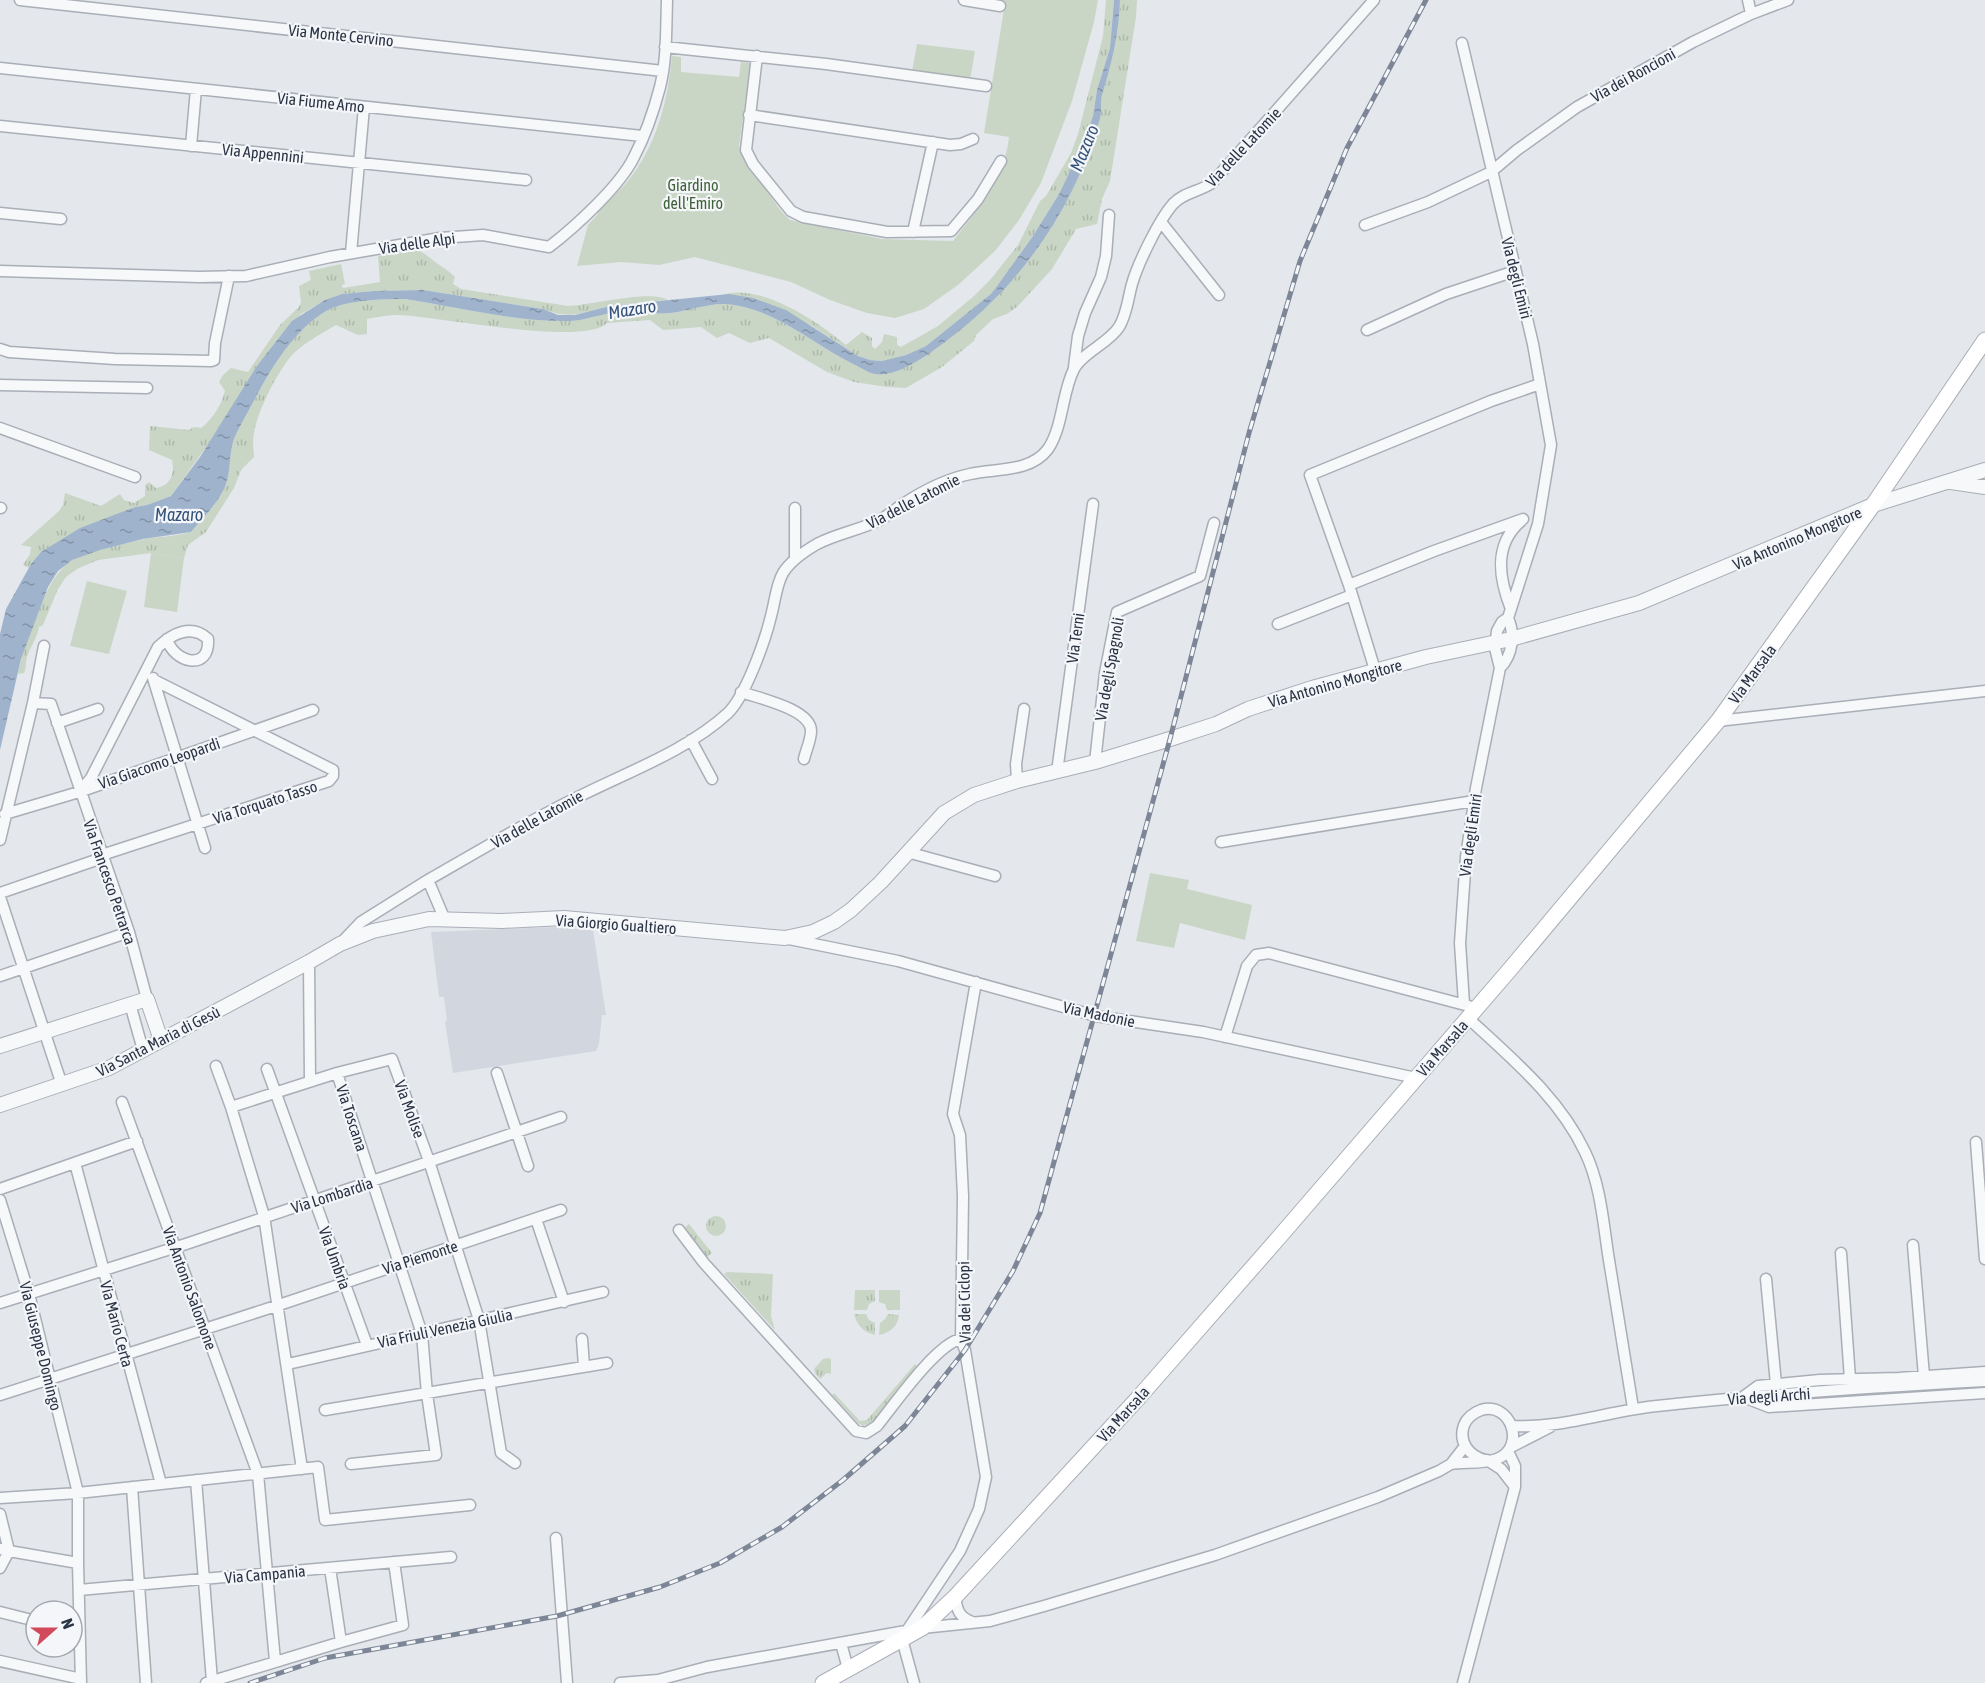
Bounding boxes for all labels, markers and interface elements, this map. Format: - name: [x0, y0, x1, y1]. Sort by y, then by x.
- street label: Via Monte Cervino: [287, 21, 395, 49]
- street label: Via dei Roncioni: [1588, 44, 1678, 106]
- street label: Via Fiume Arno: [276, 88, 366, 116]
- street label: Via delle Latomie: [1202, 104, 1284, 190]
- water label: Mazaro: [1065, 122, 1103, 174]
- street label: Via Appennini: [221, 140, 305, 167]
- park label: Giardino dell'Emiro: [663, 176, 723, 212]
- street label: Via delle Alpi: [378, 229, 457, 258]
- street label: Via degli Emiri: [1497, 235, 1536, 321]
- water label: Mazaro: [606, 295, 658, 323]
- street label: Via delle Latomie: [864, 470, 962, 532]
- street label: Via Antonino Mongitore: [1730, 503, 1864, 574]
- water label: Mazaro: [155, 504, 203, 525]
- street label: Via Terni: [1063, 612, 1087, 664]
- street label: Via degli Spagnoli: [1091, 616, 1128, 722]
- street label: Via Marsala: [1724, 641, 1780, 707]
- street label: Via Antonino Mongitore: [1266, 655, 1404, 712]
- street label: Via Giacomo Leopardi: [96, 734, 222, 793]
- street label: Via Torquato Tasso: [211, 777, 320, 828]
- street label: Via delle Latomie: [488, 786, 586, 852]
- street label: Via degli Emiri: [1455, 792, 1486, 878]
- street label: Via Francesco Petrarca: [80, 817, 140, 947]
- street label: Via Giorgio Gualtiero: [555, 911, 677, 938]
- street label: Via Madonie: [1061, 998, 1137, 1030]
- street label: Via Santa Maria di Gesù: [93, 1002, 223, 1080]
- street label: Via Marsala: [1413, 1016, 1471, 1080]
- street label: Via Molise: [391, 1078, 429, 1140]
- street label: Via Toscana: [333, 1082, 371, 1154]
- street label: Via Lombardia: [289, 1173, 375, 1217]
- street label: Via Antonio Salomone: [159, 1224, 221, 1352]
- street label: Via Umbria: [315, 1224, 355, 1292]
- street label: Via Piemonte: [380, 1236, 460, 1278]
- street label: Via dei Ciclopi: [954, 1261, 975, 1343]
- street label: Via Mario Certa: [97, 1279, 137, 1369]
- street label: Via Giuseppe Domingo: [15, 1280, 66, 1413]
- street label: Via Friuli Venezia Giulia: [376, 1305, 514, 1351]
- street label: Via Marsala: [1093, 1382, 1153, 1446]
- street label: Via degli Archi: [1727, 1384, 1811, 1409]
- street label: Via Campania: [224, 1561, 306, 1588]
- north arrow: [24, 1599, 84, 1659]
- text: N: [58, 1616, 78, 1631]

